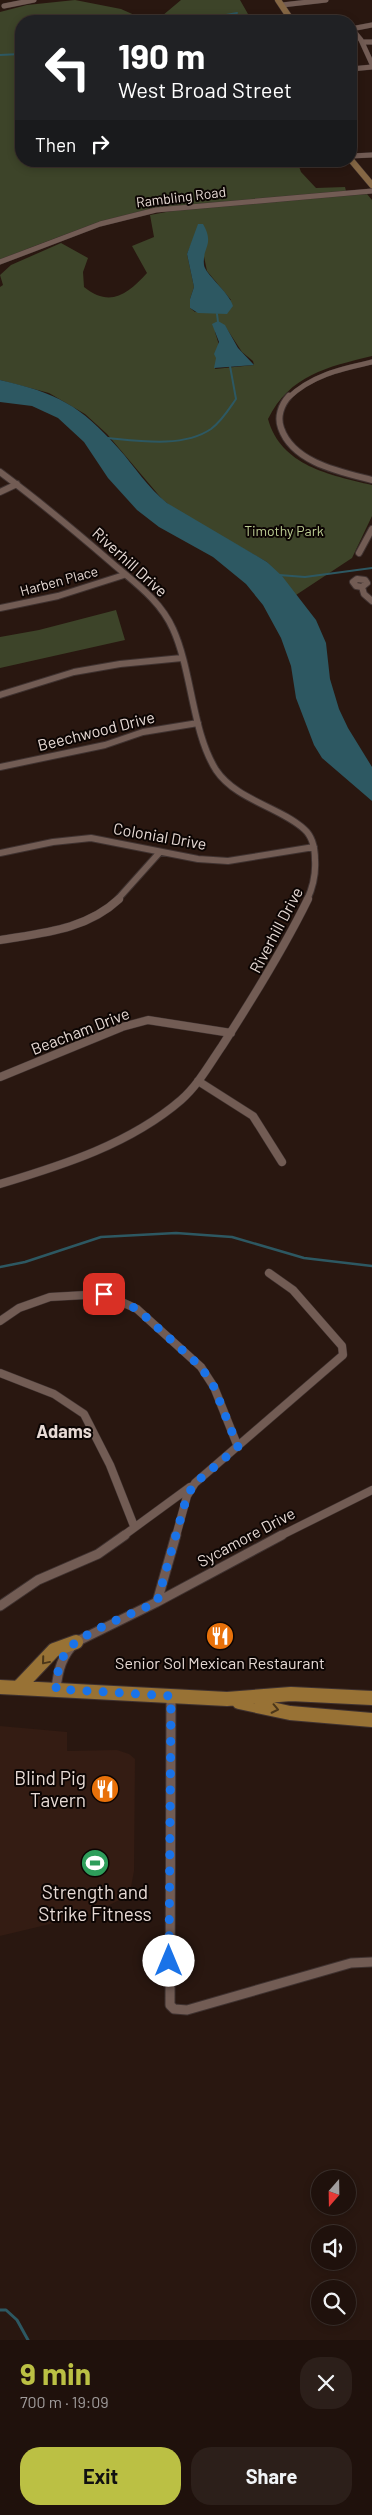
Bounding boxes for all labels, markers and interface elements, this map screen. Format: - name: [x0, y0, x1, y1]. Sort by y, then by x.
- text: 190 m: [118, 34, 205, 76]
- icon: left: [35, 35, 100, 100]
- text: West Broad Street: [118, 76, 292, 102]
- icon: right: [86, 130, 114, 158]
- text: Then: [35, 133, 76, 156]
- street label: Rambling Road: [135, 183, 227, 210]
- park label: Timothy Park: [244, 522, 324, 539]
- street label: Riverhill Drive: [89, 523, 172, 600]
- street label: Harben Place: [18, 562, 100, 599]
- street label: Beechwood Drive: [35, 707, 156, 754]
- street label: Colonial Drive: [112, 818, 208, 853]
- street label: Riverhill Drive: [245, 884, 306, 976]
- street label: Beacham Drive: [28, 1003, 132, 1058]
- pin: [83, 1273, 125, 1315]
- icon: arrive: [90, 1280, 118, 1308]
- district label: Adams: [36, 1420, 92, 1442]
- street label: Sycamore Drive: [194, 1503, 298, 1570]
- restaurant icon: Senior Sol Mexican Restaurant: [205, 1621, 235, 1651]
- place label: Senior Sol Mexican Restaurant: [115, 1653, 325, 1672]
- one-way arrow: [42, 1655, 50, 1664]
- one-way arrow: [270, 1704, 279, 1714]
- place label: Blind Pig Tavern: [14, 1766, 86, 1811]
- restaurant icon: Blind Pig Tavern: [90, 1774, 120, 1804]
- sports icon: Strength and Strike Fitness: [80, 1848, 110, 1878]
- place label: Strength and Strike Fitness: [38, 1880, 152, 1925]
- position arrow: [142, 1934, 194, 1986]
- north arrow: [311, 2170, 356, 2215]
- map controls: [311, 2170, 356, 2325]
- button: sound: [311, 2225, 356, 2270]
- button: search: [311, 2280, 356, 2325]
- text: 9 min: [20, 2355, 91, 2391]
- button: close: [300, 2357, 352, 2409]
- text: 700 m · 19:09: [20, 2392, 109, 2411]
- button: Exit: [20, 2447, 181, 2505]
- button: Share: [191, 2447, 352, 2505]

